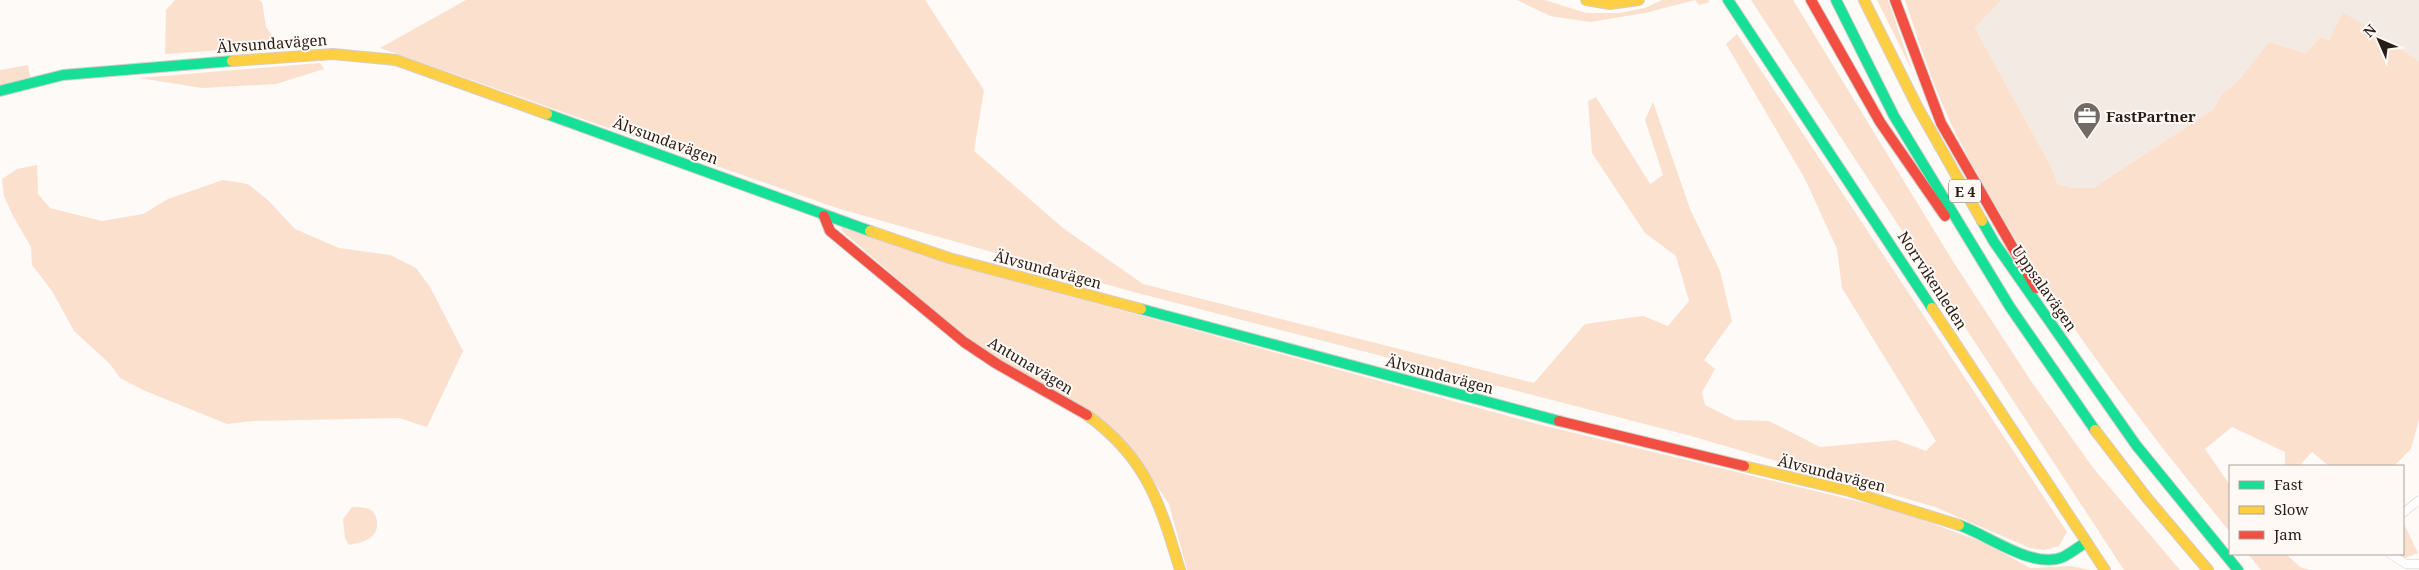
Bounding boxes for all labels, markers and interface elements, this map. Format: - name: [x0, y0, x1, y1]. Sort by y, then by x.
- north arrow: [2354, 15, 2404, 65]
- text: N: [2359, 20, 2380, 41]
- street label: Älvsundavägen: [216, 29, 328, 57]
- office icon: FastPartner: [2072, 101, 2102, 140]
- place label: FastPartner: [2106, 106, 2196, 126]
- street label: Älvsundavägen: [611, 112, 722, 168]
- road number: E 4: [1949, 180, 1981, 202]
- street label: Norrvikenleden: [1894, 227, 1972, 333]
- street label: Uppsalavägen: [2008, 241, 2082, 335]
- street label: Älvsundavägen: [992, 245, 1104, 293]
- street label: Antunavägen: [985, 332, 1078, 398]
- street label: Älvsundavägen: [1384, 350, 1496, 398]
- street label: Älvsundavägen: [1776, 450, 1888, 496]
- legend: [2229, 465, 2404, 555]
- text: Fast: [2274, 474, 2303, 494]
- text: Slow: [2274, 499, 2308, 519]
- text: Jam: [2273, 524, 2302, 544]

